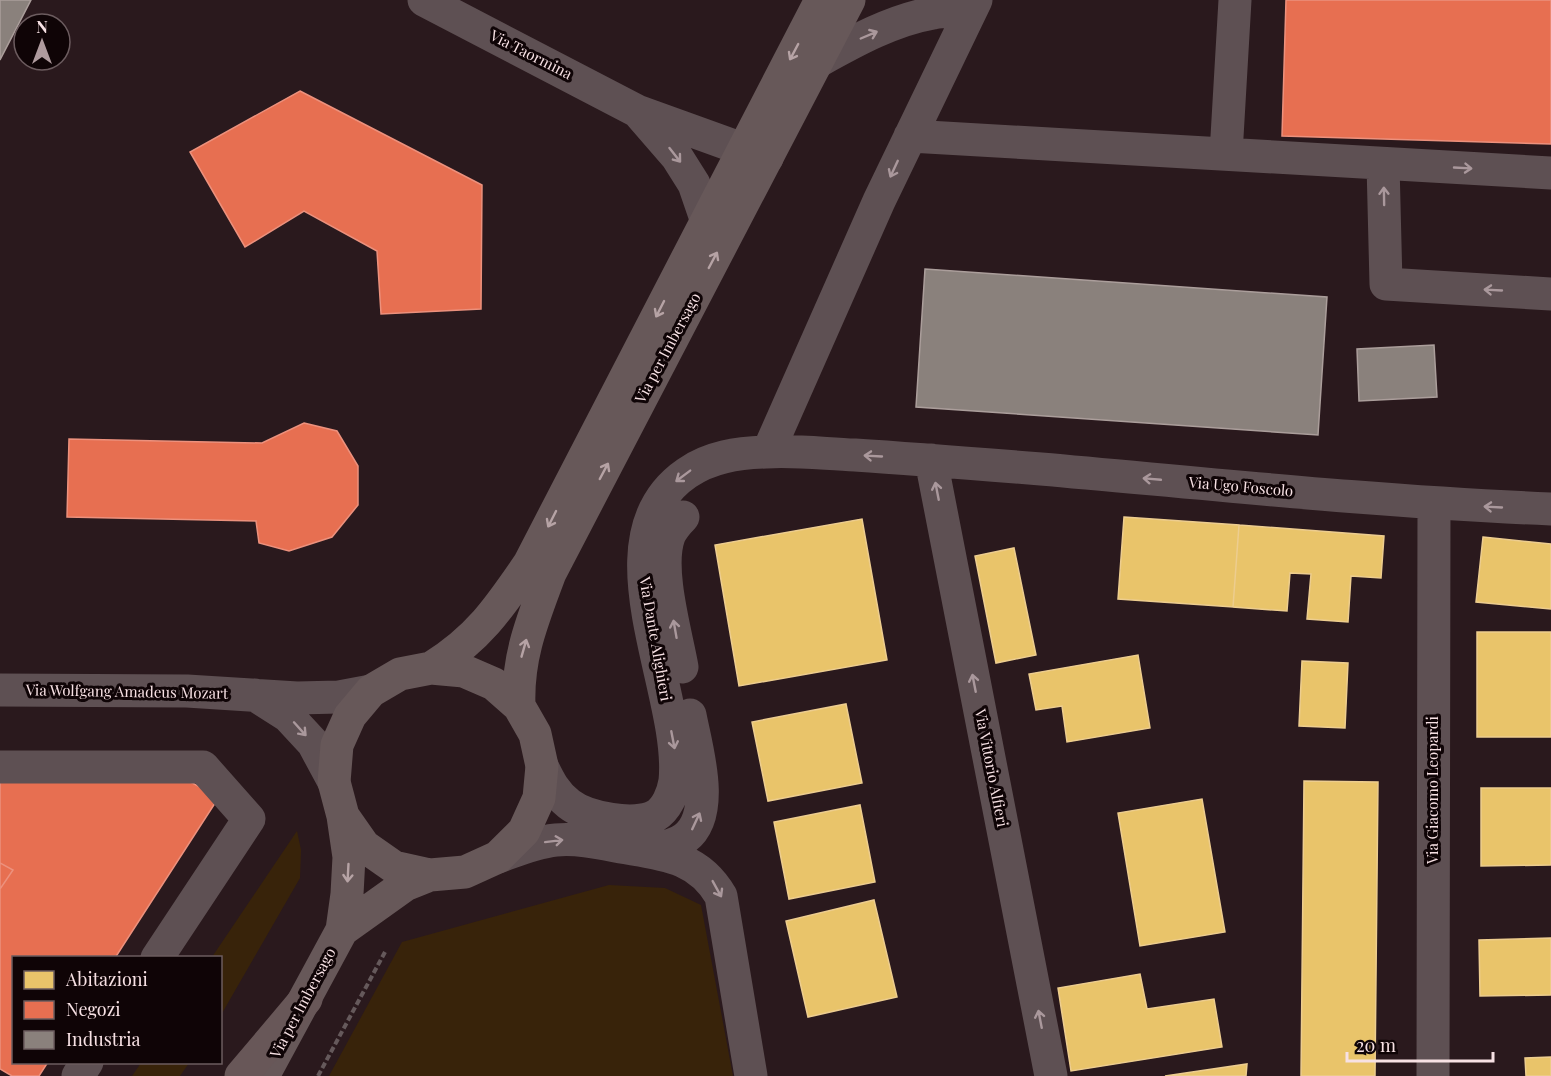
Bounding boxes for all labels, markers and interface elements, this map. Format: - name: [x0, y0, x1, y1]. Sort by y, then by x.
- north arrow: [12, 12, 72, 72]
- text: N: [36, 16, 48, 37]
- street label: Via Taormina: [486, 24, 576, 84]
- one-way arrow: [860, 29, 878, 40]
- one-way arrow: [787, 43, 799, 61]
- one-way arrow: [669, 147, 681, 163]
- one-way arrow: [888, 159, 900, 177]
- one-way arrow: [1452, 163, 1472, 174]
- one-way arrow: [1378, 187, 1390, 207]
- one-way arrow: [708, 252, 719, 270]
- one-way arrow: [1483, 285, 1503, 296]
- street label: Via per Imbersago: [629, 289, 705, 407]
- one-way arrow: [654, 299, 665, 317]
- one-way arrow: [863, 451, 883, 462]
- one-way arrow: [599, 462, 610, 480]
- one-way arrow: [676, 470, 692, 483]
- street label: Via Ugo Foscolo: [1187, 471, 1294, 501]
- one-way arrow: [1142, 473, 1162, 484]
- one-way arrow: [931, 482, 942, 502]
- one-way arrow: [1483, 501, 1503, 512]
- one-way arrow: [546, 510, 557, 528]
- street label: Via Dante Alighieri: [635, 574, 677, 703]
- one-way arrow: [669, 620, 680, 640]
- one-way arrow: [519, 639, 531, 658]
- one-way arrow: [968, 674, 979, 693]
- street label: Via Wolfgang Amadeus Mozart: [25, 679, 229, 703]
- street label: Via Vittorio Alfieri: [971, 706, 1013, 829]
- street label: Via Giacomo Leopardi: [1422, 715, 1442, 865]
- one-way arrow: [293, 721, 307, 736]
- one-way arrow: [667, 729, 678, 749]
- one-way arrow: [691, 812, 702, 830]
- one-way arrow: [544, 835, 564, 846]
- one-way arrow: [343, 863, 354, 883]
- one-way arrow: [711, 880, 723, 897]
- street label: Via per Imbersago: [264, 944, 340, 1062]
- legend: [12, 956, 222, 1064]
- text: Abitazioni: [65, 967, 148, 991]
- text: Negozi: [66, 997, 121, 1021]
- one-way arrow: [1034, 1009, 1045, 1029]
- scale bar: [1347, 1025, 1492, 1063]
- text: Industria: [66, 1027, 140, 1051]
- text: 20 m: [1356, 1033, 1396, 1057]

